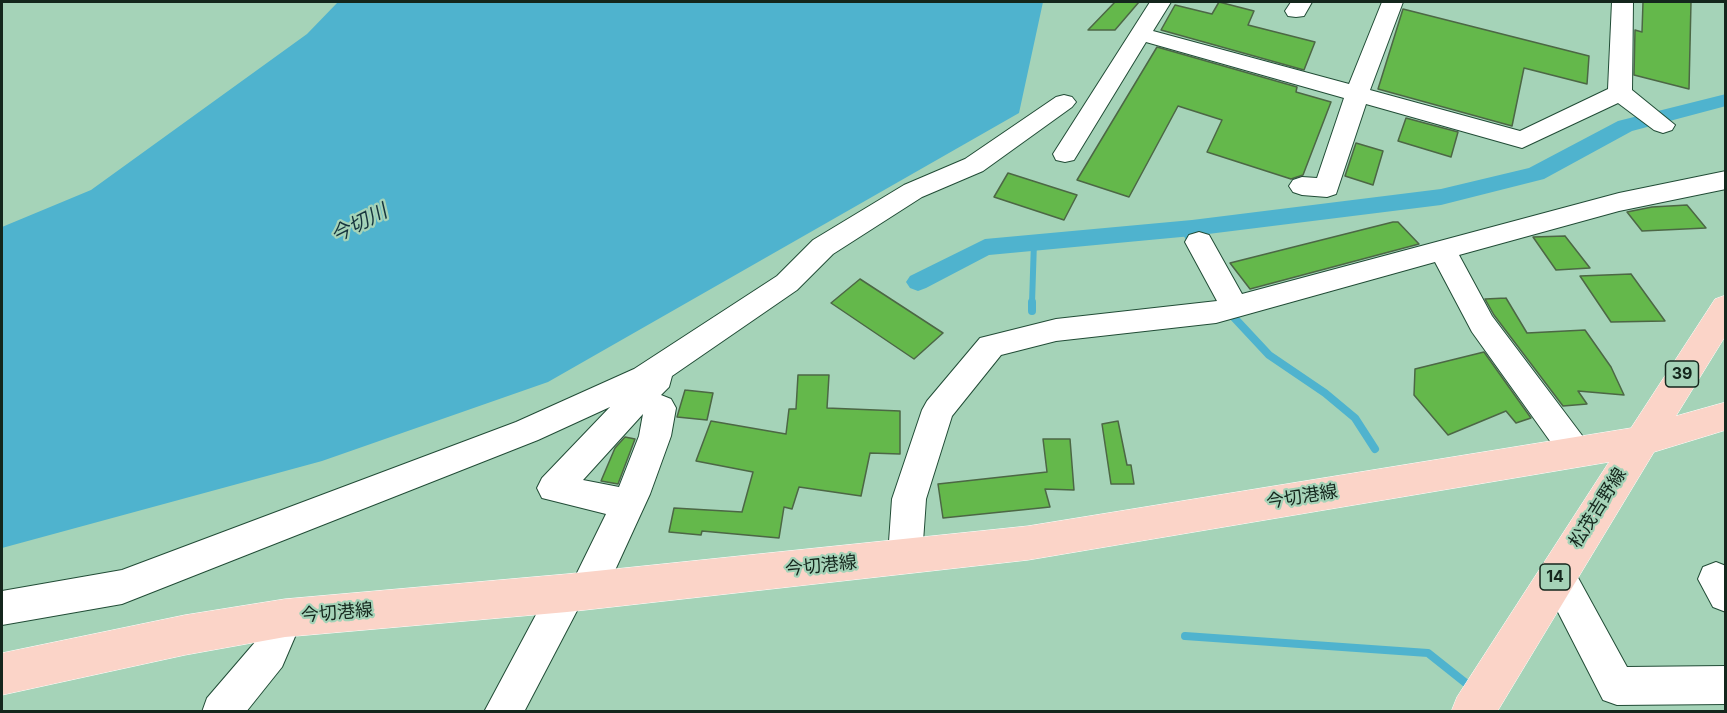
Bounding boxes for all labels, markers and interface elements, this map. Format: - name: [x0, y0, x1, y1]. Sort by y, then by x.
- water label: 今切川: [327, 200, 391, 248]
- road number: 39: [1666, 361, 1698, 387]
- street label: 松茂吉野線: [1565, 464, 1631, 552]
- street label: 今切港線: [1265, 481, 1339, 513]
- street label: 今切港線: [784, 551, 858, 581]
- road number: 14: [1540, 564, 1570, 590]
- street label: 今切港線: [300, 599, 374, 627]

